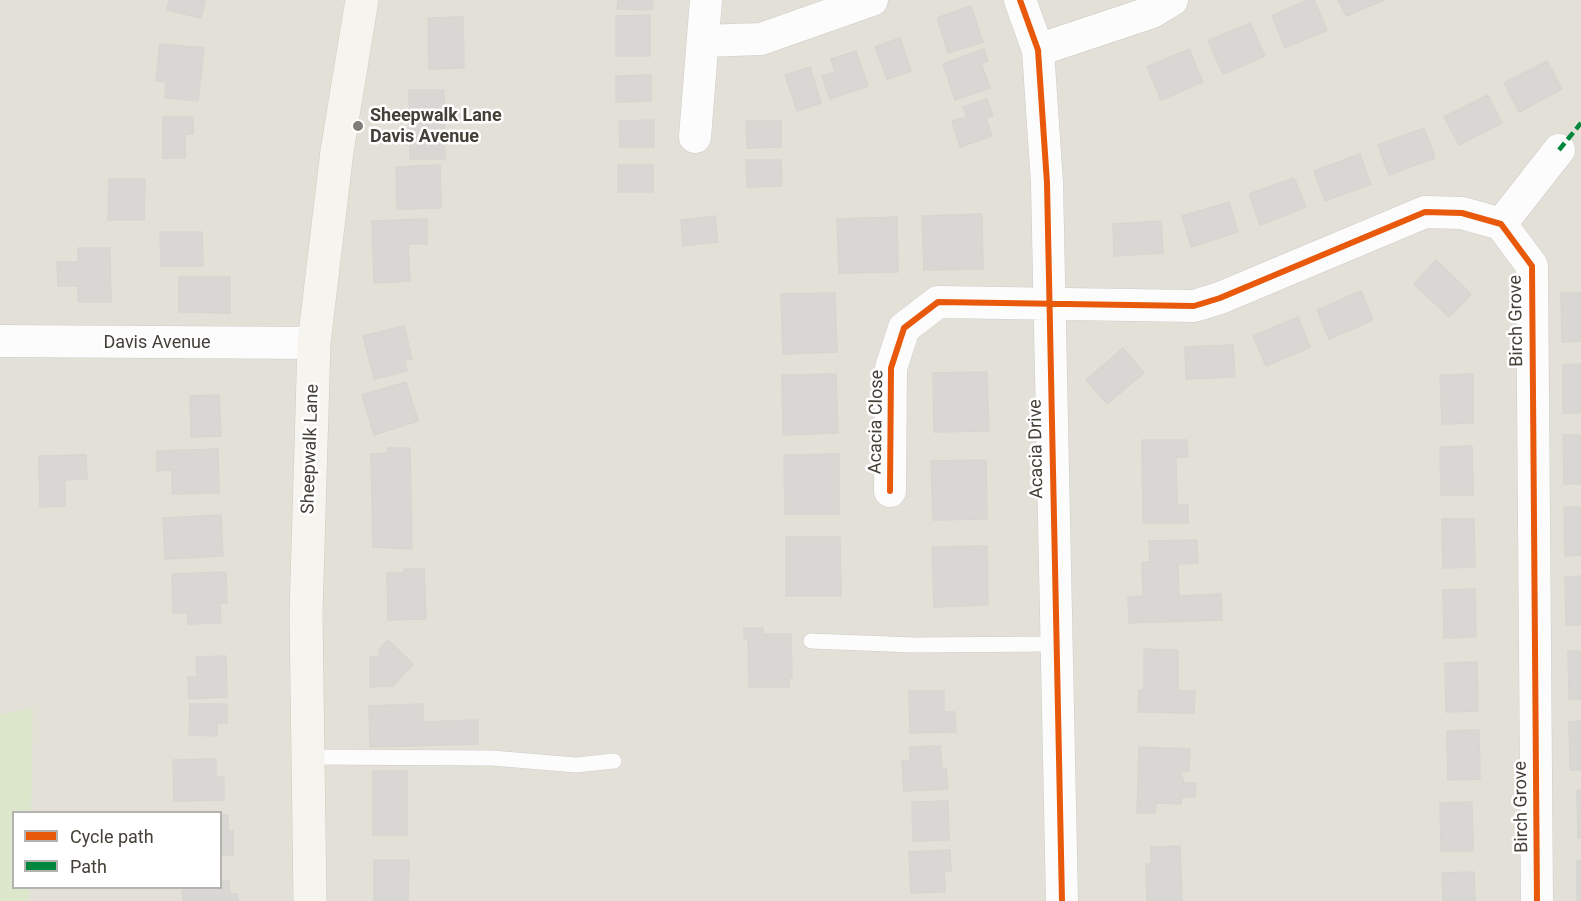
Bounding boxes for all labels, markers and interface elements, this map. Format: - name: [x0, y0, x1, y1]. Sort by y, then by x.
- place label: Sheepwalk Lane Davis Avenue: [370, 105, 502, 148]
- marker: Sheepwalk Lane Davis Avenue: [351, 119, 365, 133]
- street label: Birch Grove: [1505, 275, 1529, 367]
- street label: Davis Avenue: [103, 332, 211, 354]
- street label: Acacia Close: [865, 370, 889, 474]
- street label: Sheepwalk Lane: [298, 384, 324, 514]
- street label: Acacia Drive: [1025, 399, 1049, 499]
- street label: Birch Grove: [1510, 761, 1534, 853]
- legend: [12, 811, 222, 889]
- text: Cycle path: [70, 826, 154, 847]
- text: Path: [70, 856, 107, 877]

